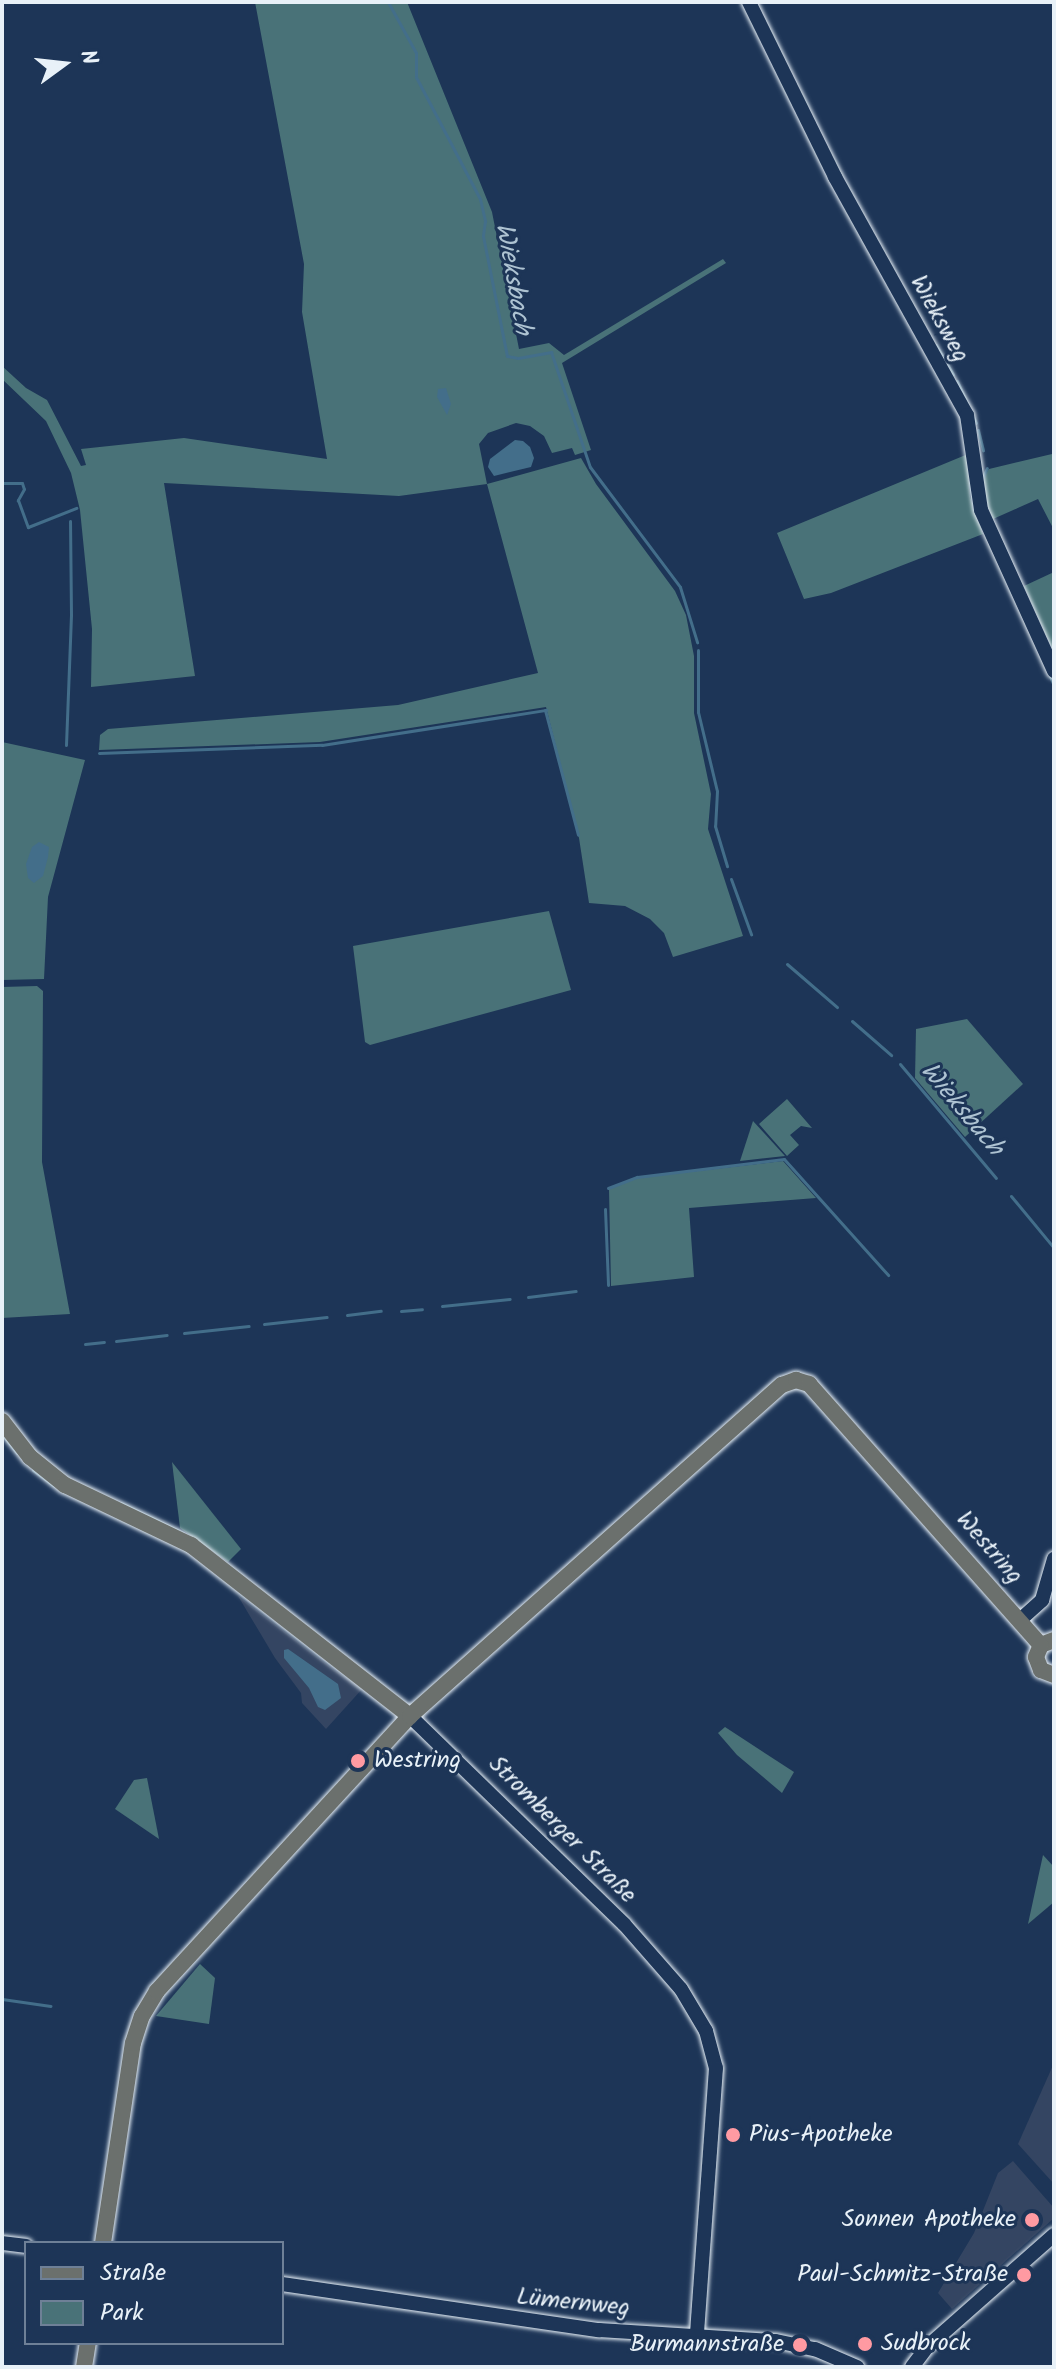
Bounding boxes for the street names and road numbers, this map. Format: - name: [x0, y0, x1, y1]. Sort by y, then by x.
- street label: Wieksweg: [903, 270, 975, 368]
- street label: Westring: [950, 1506, 1028, 1590]
- street label: Stromberger Straße: [482, 1750, 642, 1910]
- street label: Lümernweg: [515, 2283, 631, 2323]

